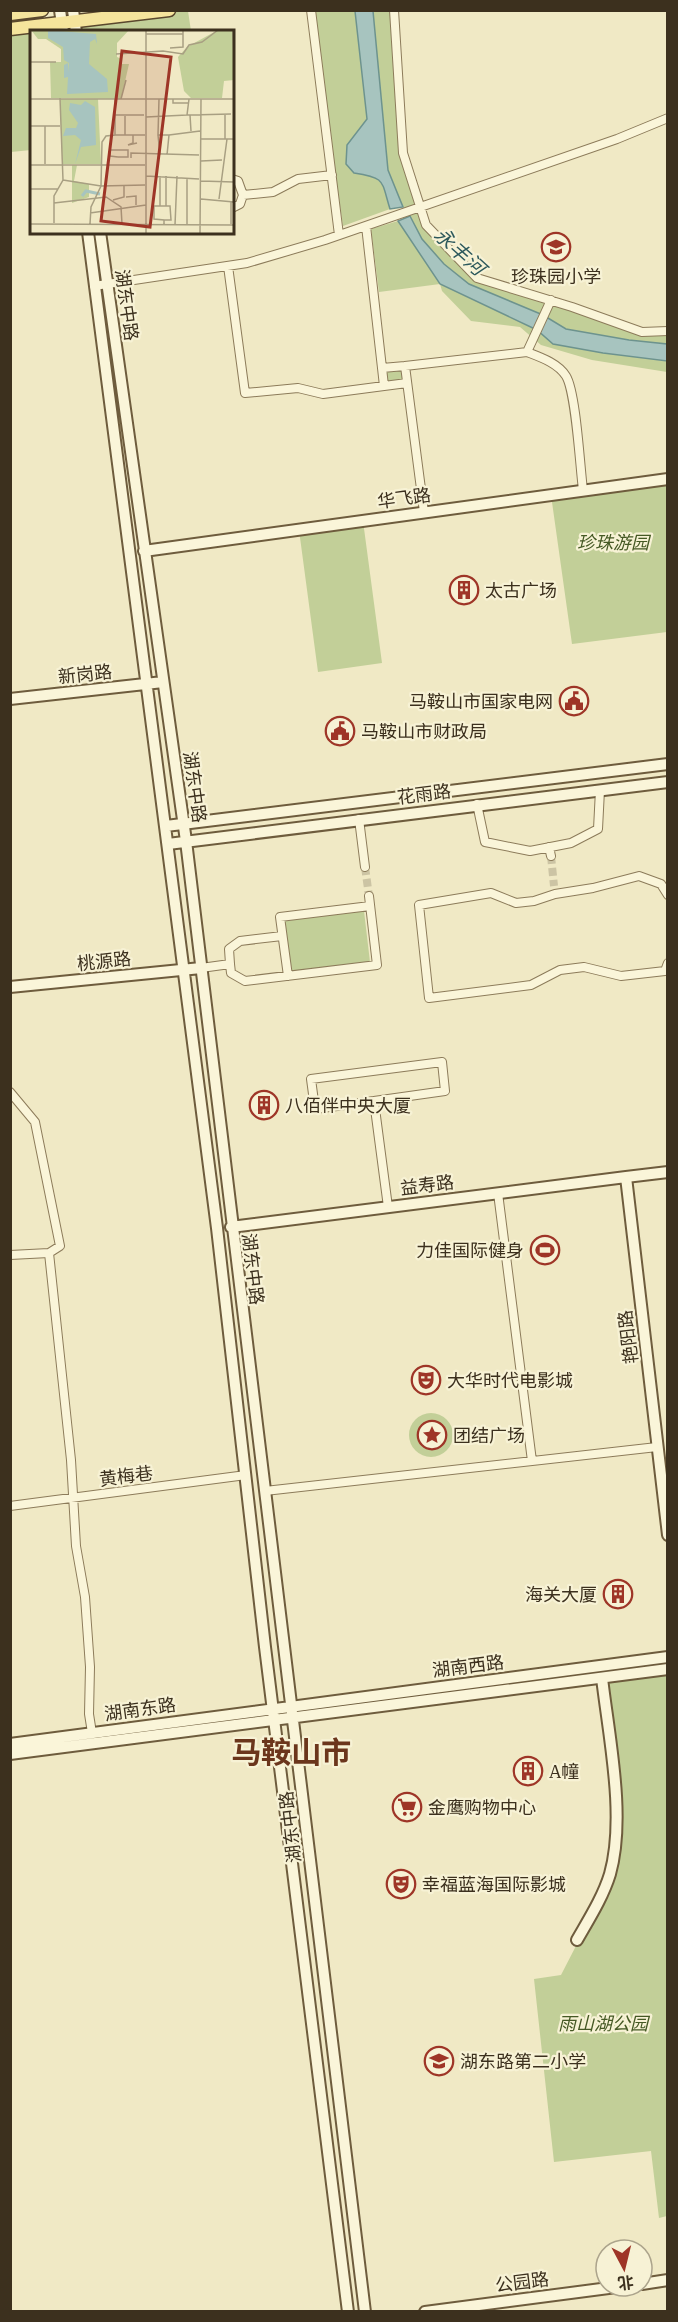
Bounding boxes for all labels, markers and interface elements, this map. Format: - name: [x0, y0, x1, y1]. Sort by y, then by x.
- inset map: [30, 30, 234, 234]
- water label: 永丰河: [429, 221, 494, 284]
- school or university icon: 珍珠园小学: [540, 231, 572, 263]
- place label: 珍珠园小学: [511, 265, 601, 288]
- street label: 湖东中路: [111, 268, 143, 342]
- street label: 华飞路: [376, 483, 432, 513]
- park label: 珍珠游园: [577, 531, 652, 554]
- building icon: 太古广场: [448, 574, 480, 606]
- place label: 太古广场: [485, 579, 557, 602]
- street label: 新岗路: [57, 660, 113, 688]
- public building icon: 马鞍山市国家电网: [558, 685, 590, 717]
- place label: 马鞍山市国家电网: [409, 690, 553, 713]
- public building icon: 马鞍山市财政局: [324, 715, 356, 747]
- place label: 马鞍山市财政局: [361, 720, 487, 743]
- street label: 湖东中路: [179, 750, 211, 824]
- street label: 花雨路: [396, 779, 452, 809]
- street label: 桃源路: [76, 947, 132, 975]
- building icon: 八佰伴中央大厦: [248, 1089, 280, 1121]
- place label: 八佰伴中央大厦: [285, 1094, 411, 1117]
- street label: 益寿路: [399, 1170, 455, 1200]
- street label: 湖东中路: [237, 1232, 269, 1306]
- sports icon: 力佳国际健身: [529, 1234, 561, 1266]
- place label: 力佳国际健身: [416, 1239, 524, 1262]
- street label: 艳阳路: [613, 1309, 643, 1365]
- theatre icon: 大华时代电影城: [410, 1364, 442, 1396]
- place label: 大华时代电影城: [447, 1369, 573, 1392]
- place icon: 团结广场: [416, 1419, 448, 1451]
- place label: 团结广场: [453, 1424, 525, 1447]
- street label: 黄梅巷: [98, 1461, 154, 1491]
- building icon: 海关大厦: [602, 1578, 634, 1610]
- place label: 海关大厦: [525, 1583, 597, 1606]
- street label: 湖南西路: [431, 1650, 505, 1682]
- street label: 湖南东路: [103, 1693, 177, 1725]
- district label: 马鞍山市: [231, 1732, 351, 1771]
- building icon: A幢: [512, 1755, 544, 1787]
- place label: A幢: [549, 1760, 579, 1783]
- street label: 湖东中路: [274, 1790, 306, 1864]
- supermarket icon: 金鹰购物中心: [391, 1791, 423, 1823]
- place label: 金鹰购物中心: [428, 1796, 536, 1819]
- theatre icon: 幸福蓝海国际影城: [385, 1868, 417, 1900]
- place label: 幸福蓝海国际影城: [422, 1873, 566, 1896]
- park label: 雨山湖公园: [558, 2012, 651, 2035]
- school or university icon: 湖东路第二小学: [423, 2045, 455, 2077]
- place label: 湖东路第二小学: [460, 2050, 586, 2073]
- north arrow: [594, 2238, 654, 2298]
- street label: 公园路: [494, 2267, 550, 2297]
- text: 北: [617, 2272, 635, 2294]

